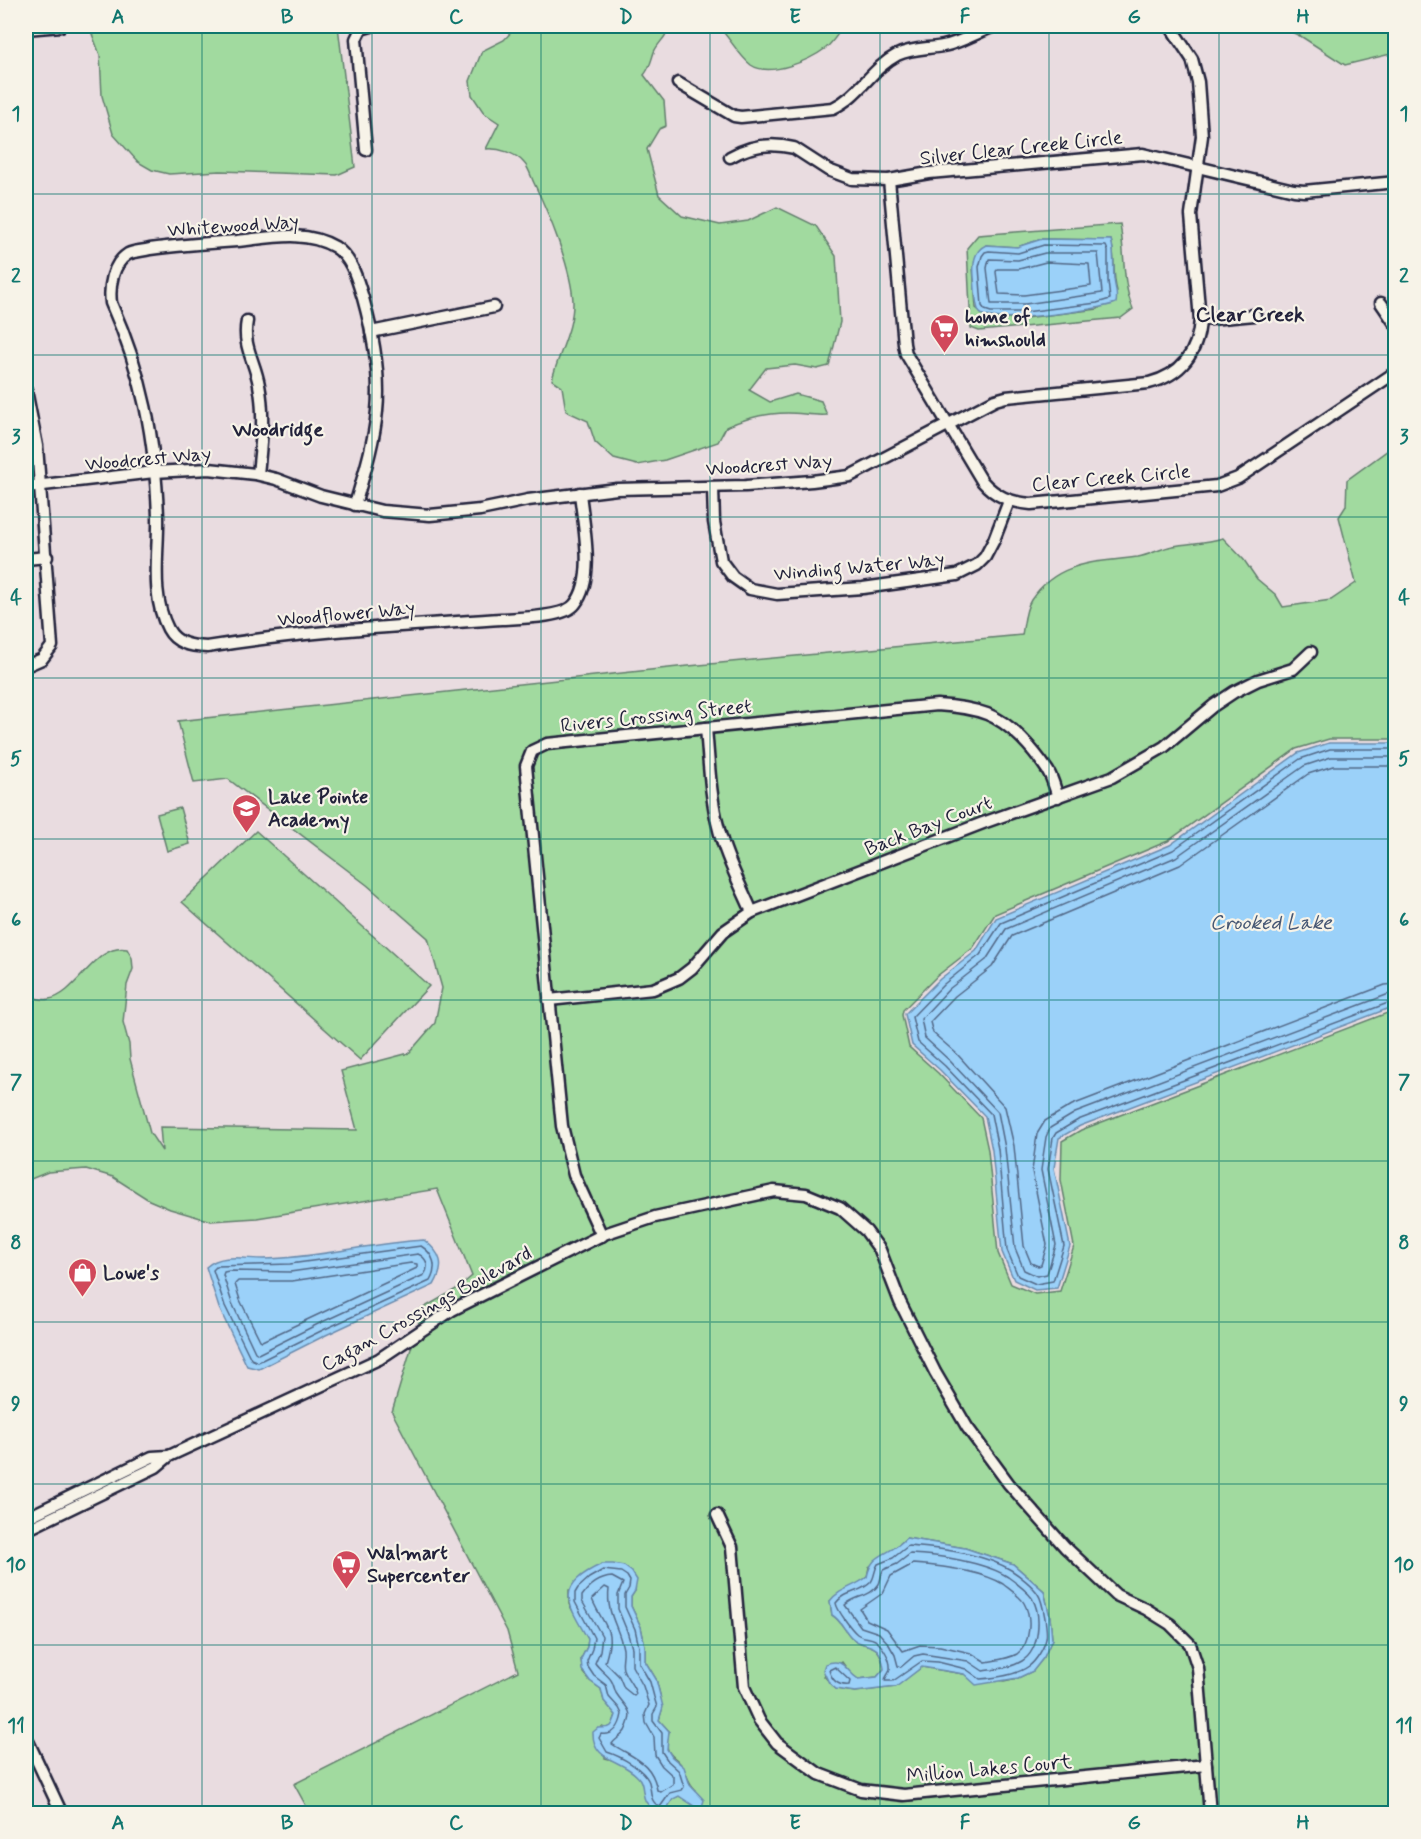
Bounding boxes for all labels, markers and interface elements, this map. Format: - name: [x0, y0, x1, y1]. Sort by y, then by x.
- text: A: [111, 4, 125, 31]
- text: B: [281, 4, 294, 31]
- text: C: [449, 4, 464, 31]
- text: D: [619, 4, 633, 31]
- text: E: [789, 4, 801, 31]
- text: F: [960, 4, 971, 31]
- text: G: [1127, 4, 1141, 31]
- text: H: [1296, 4, 1310, 31]
- text: 1: [12, 101, 20, 128]
- text: 1: [1400, 101, 1408, 128]
- street label: Silver Clear Creek Circle: [919, 124, 1124, 173]
- street label: Whitewood Way: [167, 208, 300, 245]
- text: 2: [11, 263, 21, 290]
- text: 2: [1399, 263, 1409, 290]
- district label: Clear Creek: [1196, 301, 1305, 329]
- place label: home of himshould: [965, 304, 1046, 354]
- supermarket icon: home of himshould: [928, 312, 960, 354]
- district label: Woodridge: [232, 416, 324, 446]
- text: 3: [11, 424, 21, 451]
- text: 3: [1399, 424, 1409, 451]
- street label: Woodcrest Way: [84, 441, 212, 478]
- street label: Woodcrest Way: [705, 448, 833, 483]
- street label: Clear Creek Circle: [1031, 458, 1192, 499]
- street label: Winding Water Way: [773, 547, 946, 590]
- text: 4: [10, 585, 22, 612]
- text: 4: [1398, 585, 1410, 612]
- street label: Woodflower Way: [276, 595, 416, 634]
- street label: Rivers Crossing Street: [559, 693, 753, 740]
- text: 5: [10, 746, 22, 773]
- text: 5: [1398, 746, 1410, 773]
- place label: Lake Pointe Academy: [268, 784, 368, 834]
- street label: Back Bay Court: [861, 790, 996, 863]
- school or university icon: Lake Pointe Academy: [231, 792, 263, 834]
- text: 6: [11, 907, 21, 934]
- text: 6: [1399, 907, 1409, 934]
- water label: Crooked Lake: [1210, 909, 1333, 937]
- text: 7: [10, 1069, 22, 1096]
- text: 7: [1398, 1069, 1410, 1096]
- text: 8: [10, 1230, 22, 1257]
- text: 8: [1398, 1230, 1410, 1257]
- street label: Cagan Crossings Boulevard: [317, 1240, 538, 1380]
- shop icon: Lowe's: [66, 1256, 98, 1298]
- place label: Lowe's: [103, 1260, 159, 1287]
- text: 9: [11, 1391, 21, 1418]
- text: 9: [1399, 1391, 1409, 1418]
- place label: Walmart Supercenter: [366, 1540, 471, 1590]
- supermarket icon: Walmart Supercenter: [330, 1548, 362, 1590]
- text: 10: [6, 1552, 26, 1579]
- text: 10: [1394, 1552, 1414, 1579]
- text: 11: [7, 1713, 25, 1740]
- text: 11: [1395, 1713, 1413, 1740]
- street label: Million Lakes Court: [905, 1749, 1073, 1790]
- text: A: [111, 1810, 125, 1837]
- text: B: [281, 1810, 294, 1837]
- text: C: [449, 1810, 464, 1837]
- text: D: [619, 1810, 633, 1837]
- text: E: [789, 1810, 801, 1837]
- text: F: [960, 1810, 971, 1837]
- text: G: [1127, 1810, 1141, 1837]
- text: H: [1296, 1810, 1310, 1837]

